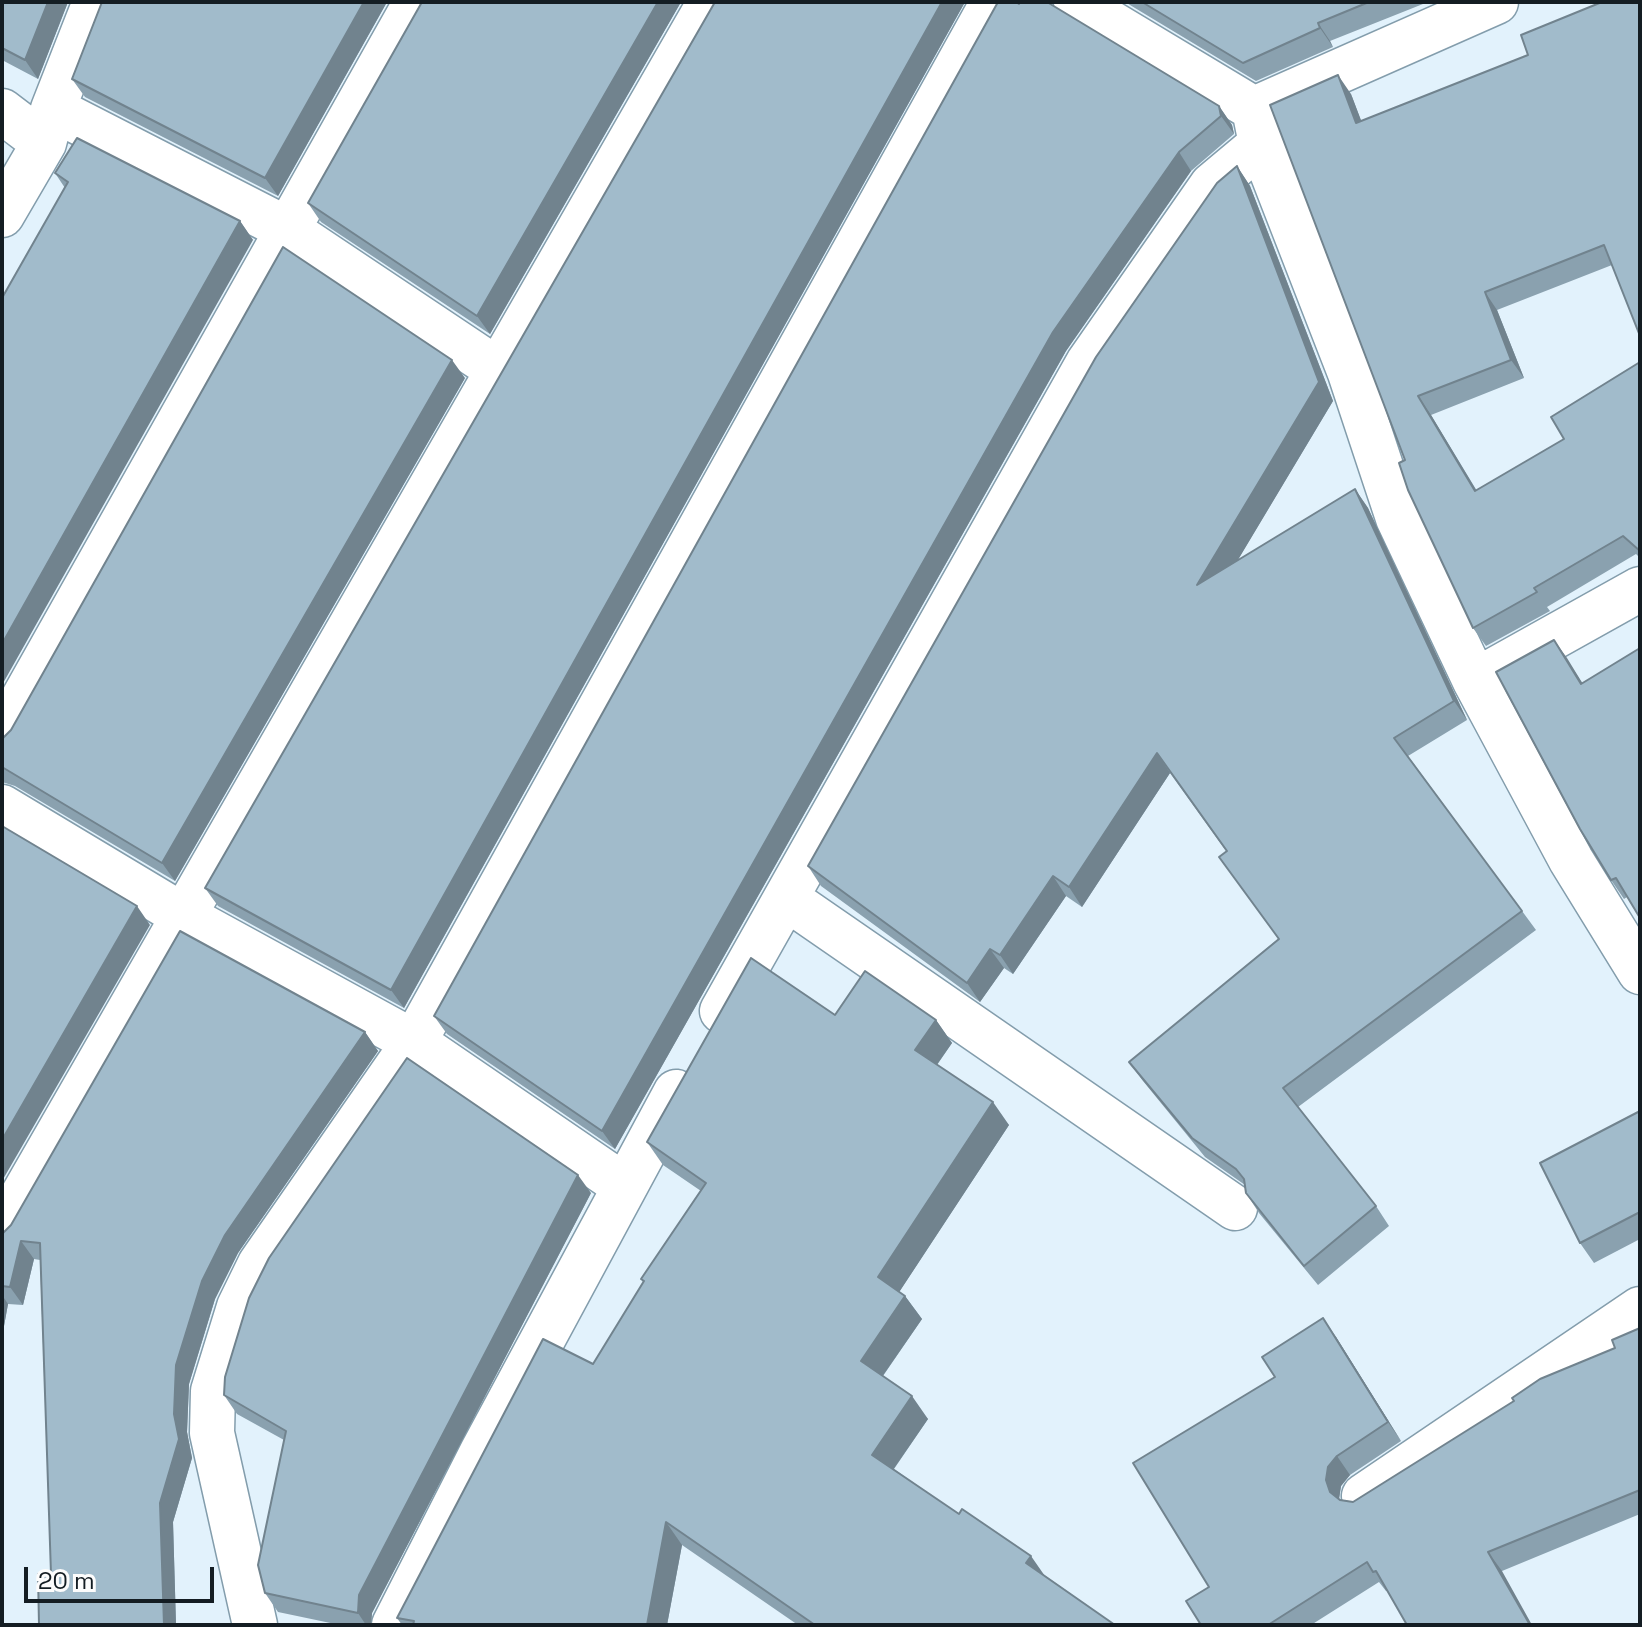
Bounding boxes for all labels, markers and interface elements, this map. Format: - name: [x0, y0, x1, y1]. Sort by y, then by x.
- scale bar: [28, 1551, 218, 1601]
- text: 20 m: [38, 1565, 95, 1596]

